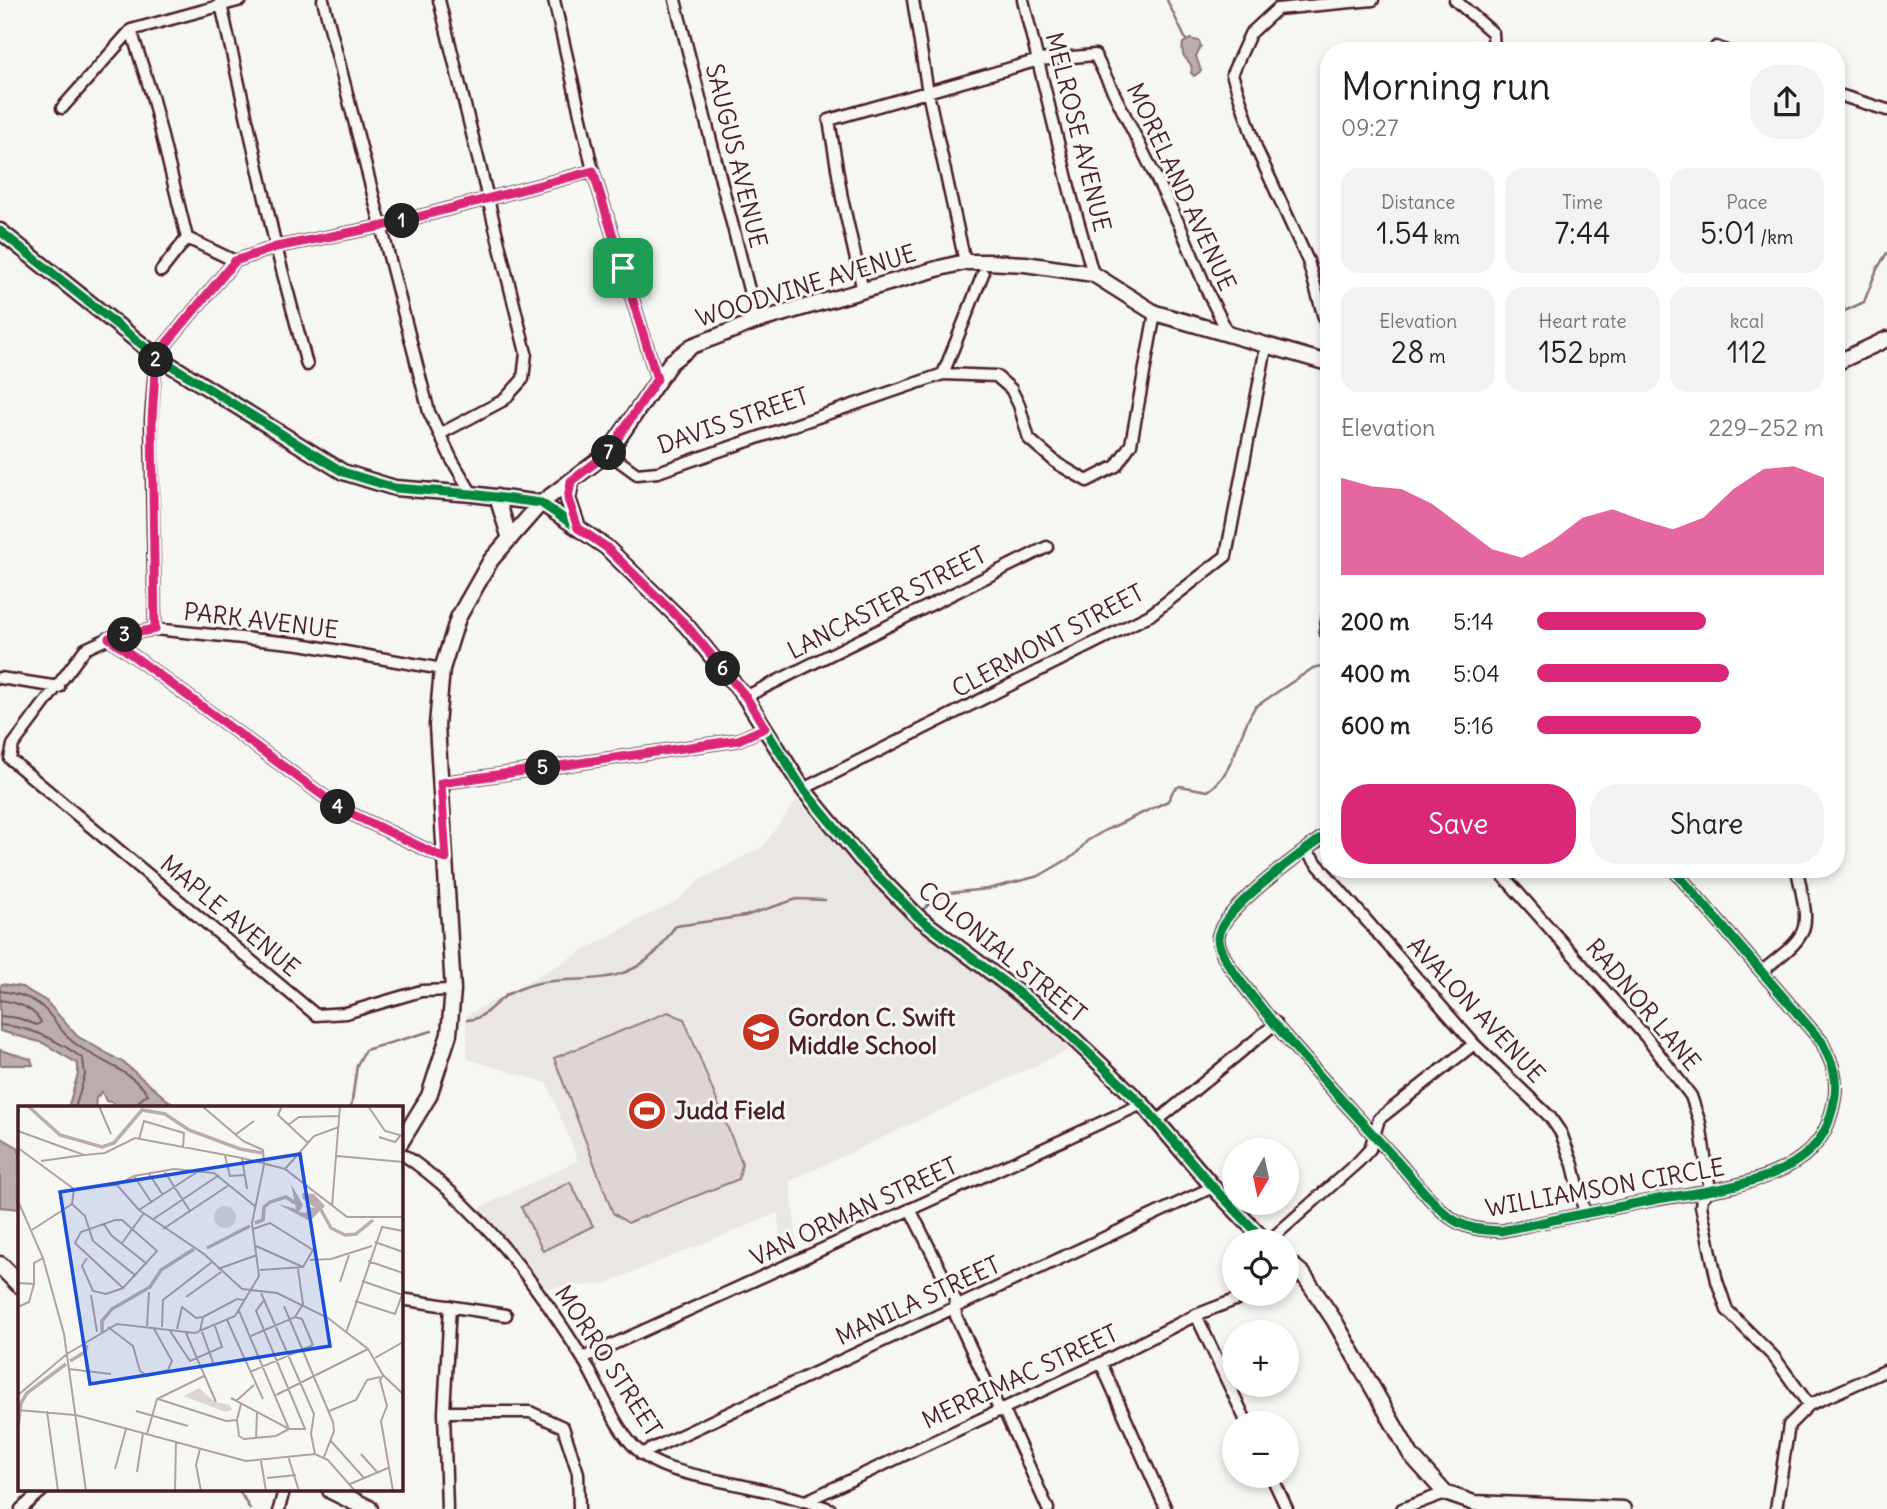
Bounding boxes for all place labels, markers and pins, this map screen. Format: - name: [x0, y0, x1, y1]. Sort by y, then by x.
- pin: 1: [384, 204, 420, 238]
- pin: [593, 238, 653, 298]
- pin: 2: [138, 342, 174, 378]
- pin: 7: [592, 435, 626, 470]
- pin: 3: [108, 618, 142, 652]
- pin: 6: [706, 652, 740, 686]
- pin: 5: [526, 750, 560, 786]
- pin: 4: [320, 790, 356, 824]
- place label: Gordon C. Swift Middle School: [788, 1002, 956, 1060]
- school or university icon: Gordon C. Swift Middle School: [740, 1011, 782, 1053]
- sports icon: Judd Field: [626, 1090, 668, 1132]
- place label: Judd Field: [674, 1095, 785, 1125]

